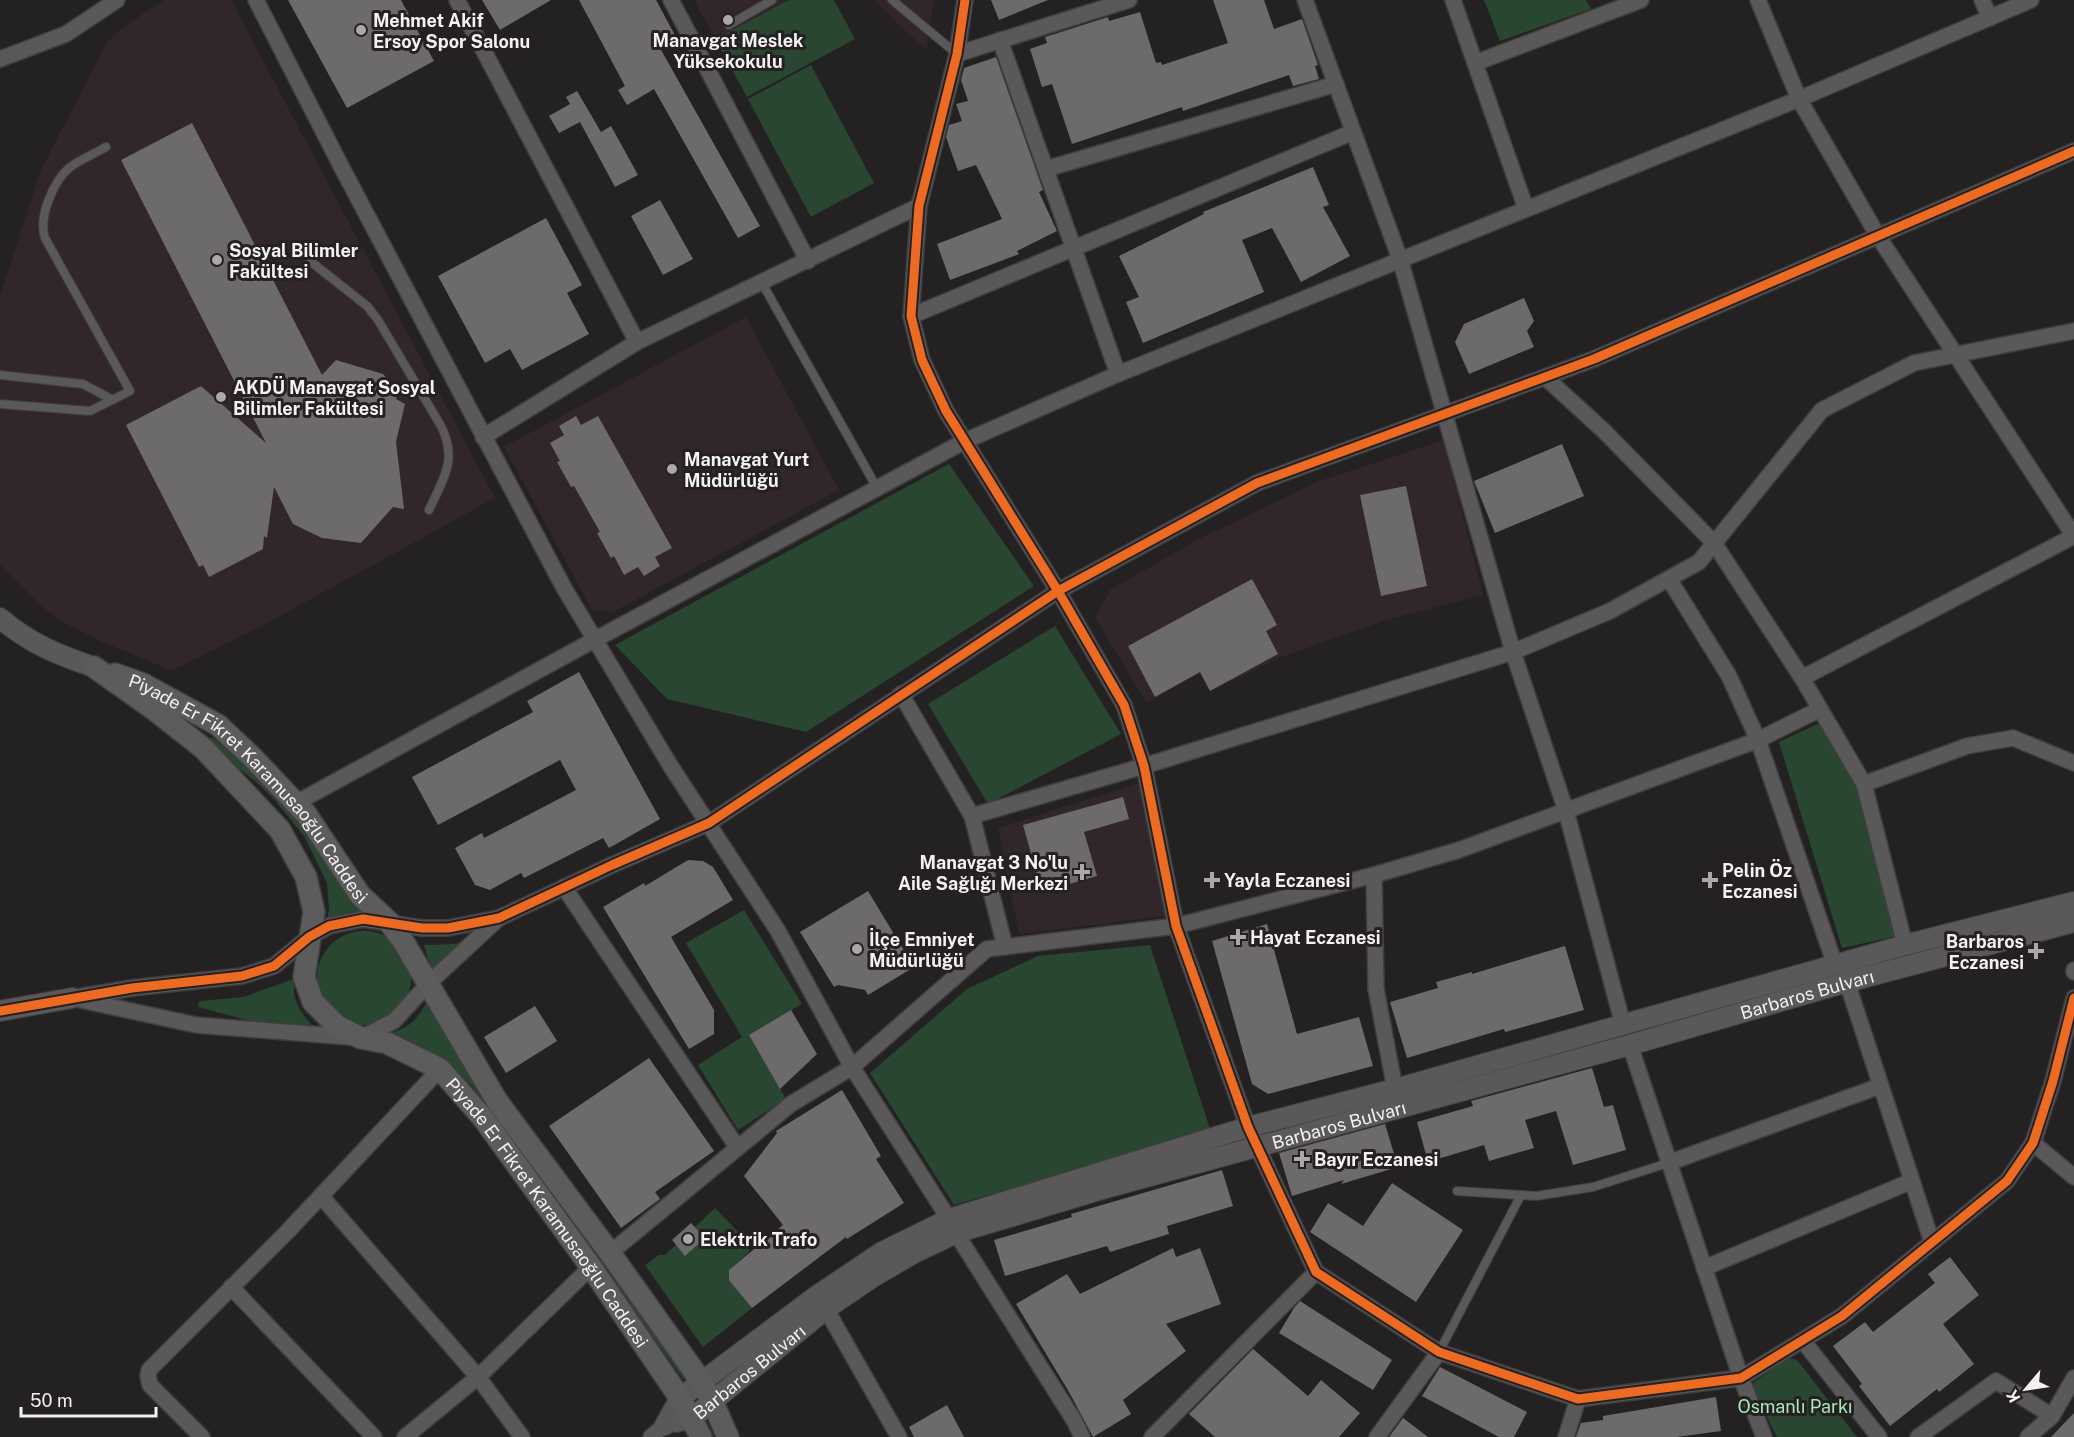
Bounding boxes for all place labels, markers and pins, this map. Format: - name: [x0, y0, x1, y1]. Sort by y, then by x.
- place label: Mehmet Akif Ersoy Spor Salonu: [373, 10, 530, 52]
- marker: Manavgat Meslek Yüksekokulu: [721, 13, 735, 27]
- marker: Mehmet Akif Ersoy Spor Salonu: [354, 23, 368, 37]
- place label: Manavgat Meslek Yüksekokulu: [653, 30, 804, 72]
- place label: Sosyal Bilimler Fakültesi: [229, 240, 359, 282]
- marker: Sosyal Bilimler Fakültesi: [210, 253, 224, 267]
- place label: AKDÜ Manavgat Sosyal Bilimler Fakültesi: [233, 376, 436, 419]
- marker: AKDÜ Manavgat Sosyal Bilimler Fakültesi: [214, 390, 228, 404]
- place label: Manavgat Yurt Müdürlüğü: [684, 449, 809, 491]
- marker: Manavgat Yurt Müdürlüğü: [665, 462, 679, 476]
- place label: Manavgat 3 No'lu Aile Sağlığı Merkezi: [898, 852, 1068, 894]
- place label: Pelin Öz Eczanesi: [1722, 859, 1798, 902]
- marker: Manavgat 3 No'lu Aile Sağlığı Merkezi: [1073, 863, 1091, 881]
- place label: Yayla Eczanesi: [1224, 870, 1350, 891]
- marker: Yayla Eczanesi: [1205, 873, 1219, 887]
- marker: Pelin Öz Eczanesi: [1703, 873, 1717, 887]
- place label: Hayat Eczanesi: [1250, 927, 1381, 948]
- place label: İlçe Emniyet Müdürlüğü: [869, 928, 975, 971]
- marker: Hayat Eczanesi: [1231, 930, 1245, 944]
- place label: Barbaros Eczanesi: [1946, 931, 2024, 973]
- marker: İlçe Emniyet Müdürlüğü: [850, 942, 864, 956]
- marker: Barbaros Eczanesi: [2029, 944, 2043, 958]
- place label: Bayır Eczanesi: [1314, 1149, 1438, 1170]
- marker: Bayır Eczanesi: [1295, 1152, 1309, 1166]
- place label: Elektrik Trafo: [700, 1229, 817, 1250]
- marker: Elektrik Trafo: [681, 1232, 695, 1246]

